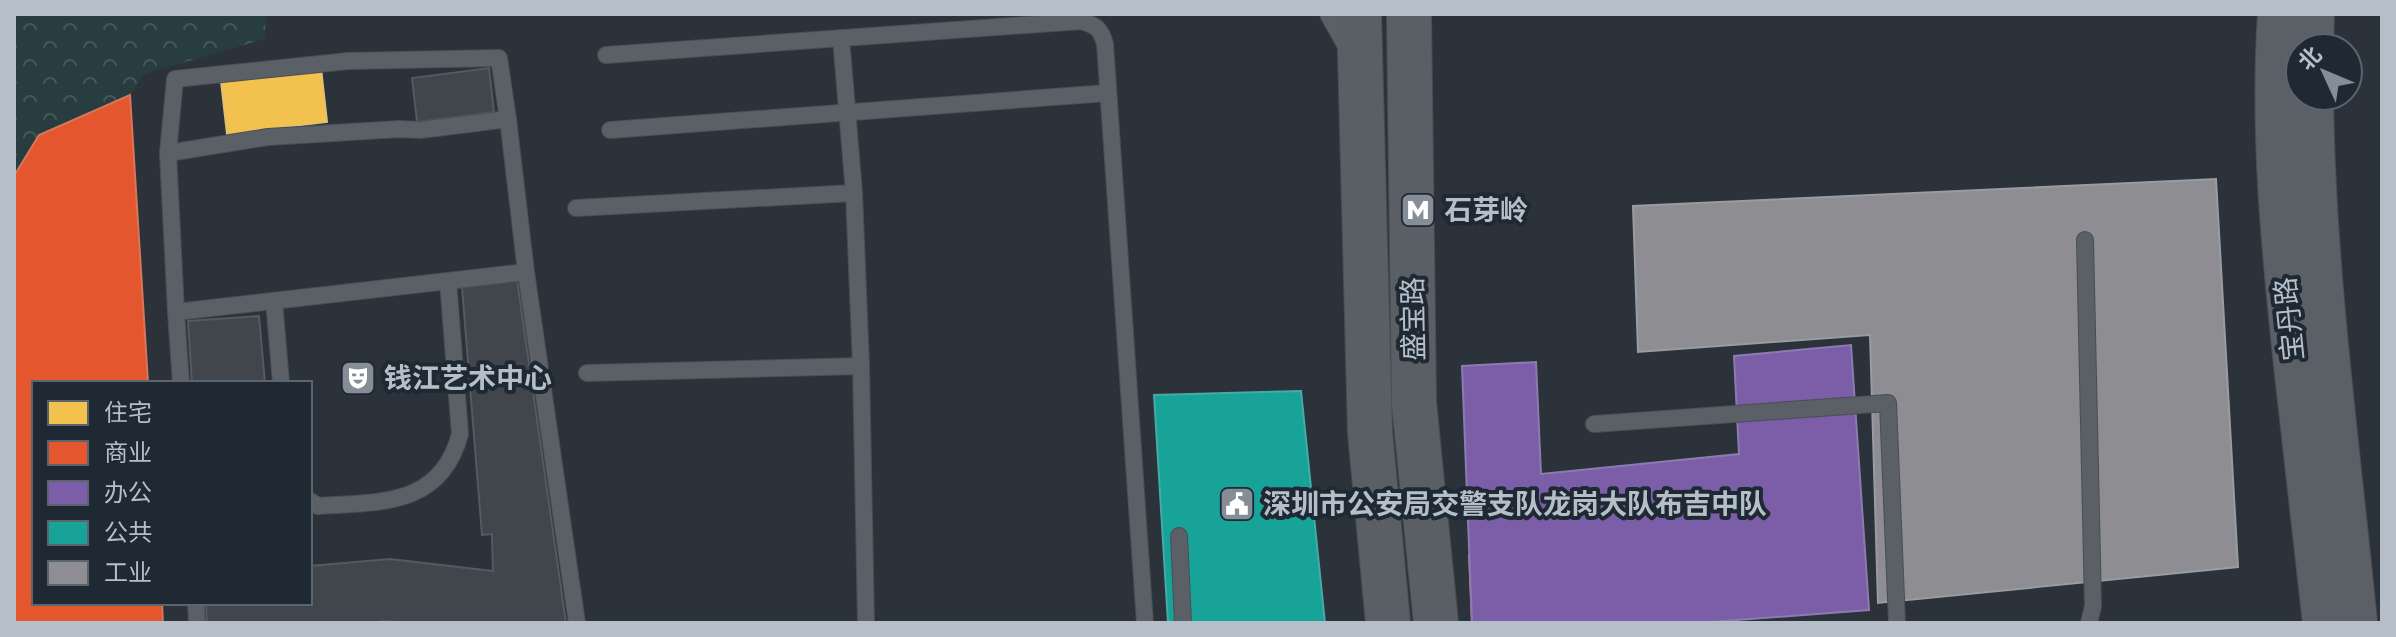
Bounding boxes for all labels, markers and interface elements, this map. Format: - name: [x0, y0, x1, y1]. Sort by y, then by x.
- north arrow: [2284, 32, 2364, 112]
- text: 北: [2294, 43, 2326, 74]
- metro station icon: 石芽岭: [1399, 191, 1437, 229]
- place label: 石芽岭: [1444, 196, 1528, 226]
- street label: 宝丹路: [2271, 276, 2309, 362]
- street label: 盛宝路: [1398, 277, 1430, 361]
- theatre icon: 钱江艺术中心: [339, 359, 377, 397]
- place label: 钱江艺术中心: [384, 364, 552, 394]
- legend: [32, 381, 312, 605]
- text: 住宅: [104, 400, 152, 426]
- text: 商业: [104, 440, 152, 466]
- text: 办公: [104, 480, 152, 506]
- public building icon: 深圳市公安局交警支队龙岗大队布吉中队: [1218, 485, 1256, 523]
- place label: 深圳市公安局交警支队龙岗大队布吉中队: [1263, 489, 1767, 520]
- text: 公共: [104, 521, 152, 546]
- text: 工业: [104, 561, 152, 586]

